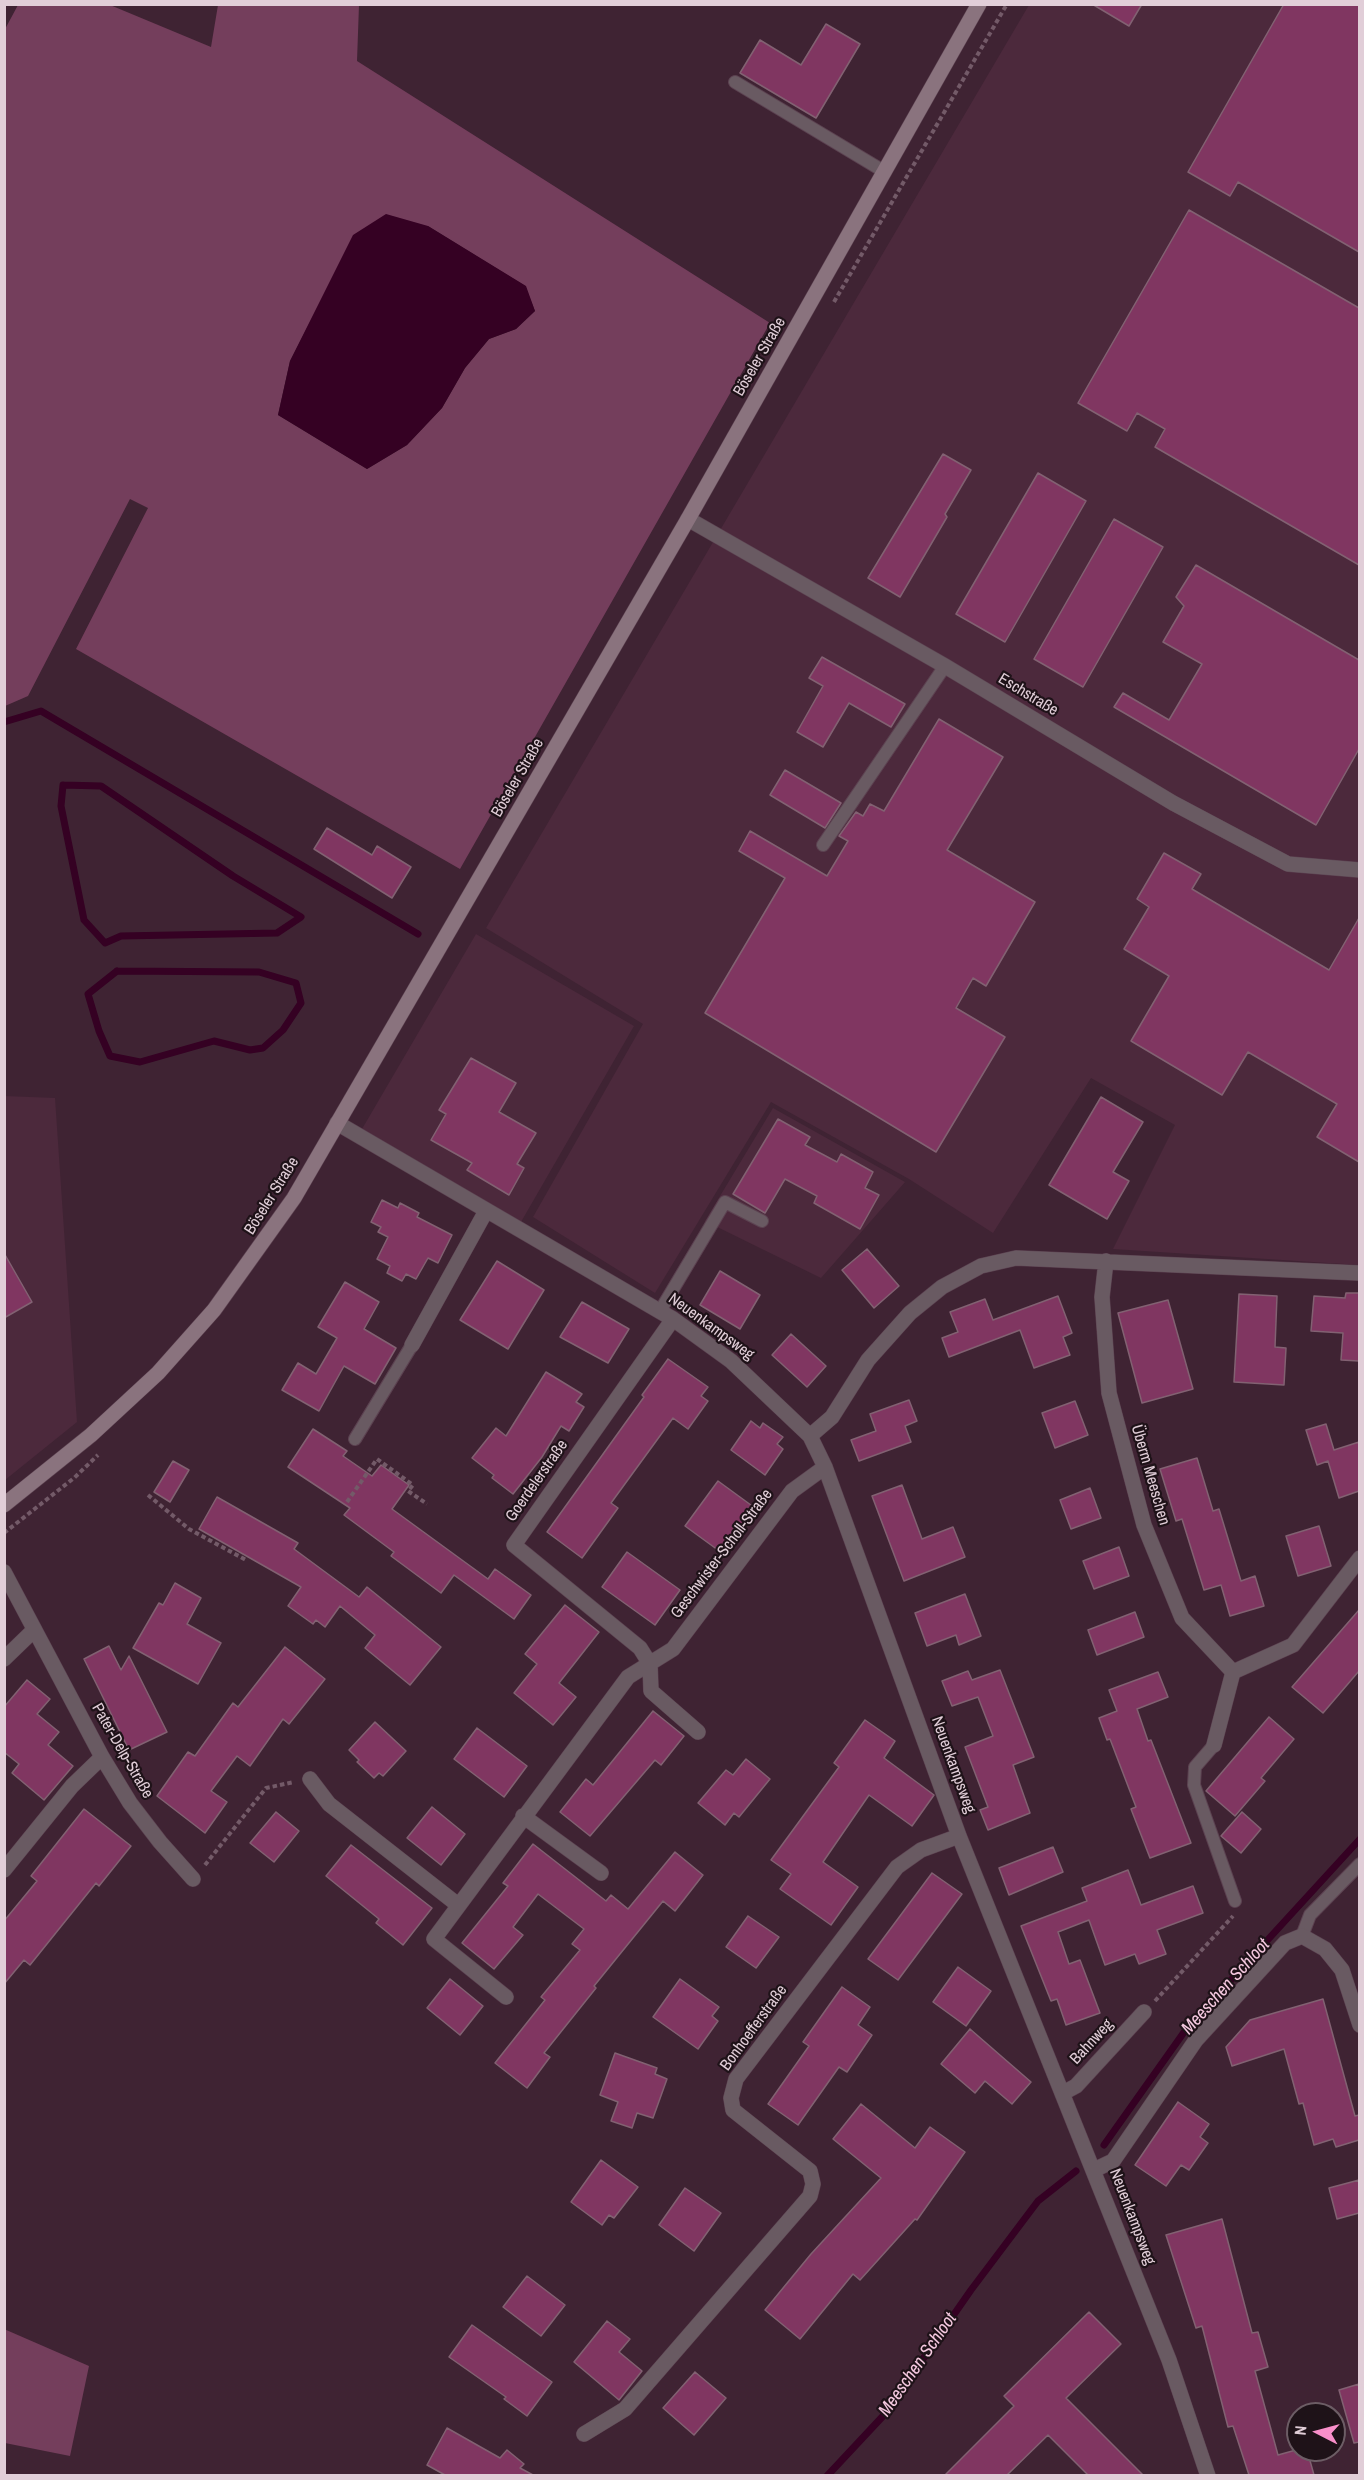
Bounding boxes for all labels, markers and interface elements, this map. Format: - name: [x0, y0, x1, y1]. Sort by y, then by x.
- street label: Böseler Straße: [730, 314, 790, 400]
- street label: Eschstraße: [995, 670, 1061, 720]
- street label: Böseler Straße: [488, 735, 548, 821]
- street label: Böseler Straße: [241, 1154, 303, 1238]
- street label: Neuenkampsweg: [664, 1289, 758, 1365]
- street label: Überm Meeschen: [1127, 1423, 1173, 1527]
- street label: Goerdelerstraße: [502, 1436, 572, 1526]
- street label: Geschwister-Scholl-Straße: [667, 1486, 777, 1622]
- street label: Pater-Delp-Straße: [87, 1700, 157, 1802]
- street label: Neuenkampsweg: [927, 1714, 979, 1816]
- water label: Meeschen Schloot: [1177, 1935, 1275, 2039]
- street label: Bonhoefferstraße: [717, 1981, 791, 2075]
- street label: Bahnweg: [1066, 2015, 1118, 2069]
- street label: Neuenkampsweg: [1105, 2166, 1159, 2268]
- water label: Meeschen Schloot: [874, 2309, 962, 2421]
- north arrow: [1286, 2402, 1346, 2462]
- text: N: [1289, 2424, 1312, 2436]

